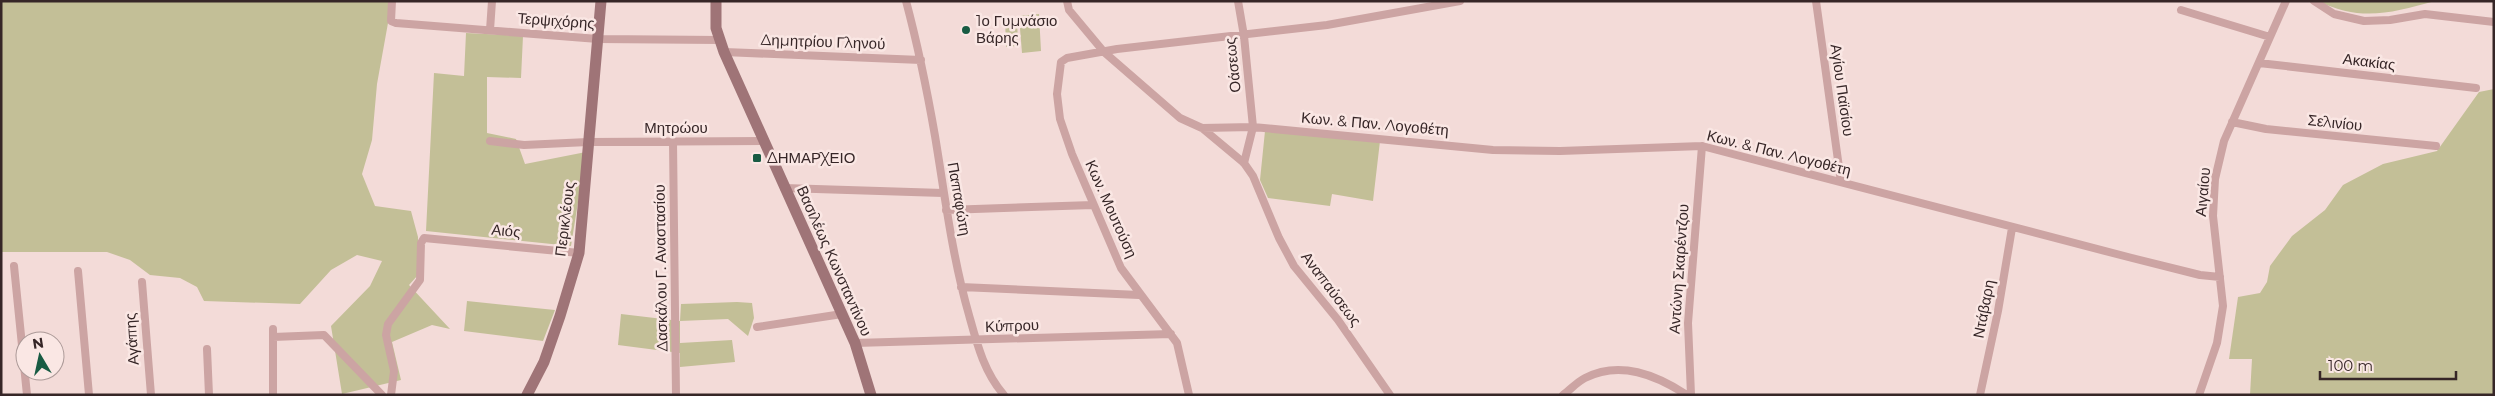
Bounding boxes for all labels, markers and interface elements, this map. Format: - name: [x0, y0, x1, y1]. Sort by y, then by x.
- street label: Τερψιχόρης: [517, 8, 595, 33]
- place label: 1ο Γυμνάσιο Βάρης: [976, 11, 1057, 47]
- marker: 1ο Γυμνάσιο Βάρης: [960, 24, 972, 36]
- street label: Δημητρίου Γληνού: [760, 30, 886, 53]
- street label: Οάσεως: [1220, 37, 1245, 94]
- street label: Αγίου Παϊσίου: [1827, 43, 1858, 137]
- street label: Ακακίας: [2342, 49, 2396, 74]
- street label: Κων. & Παν. Λογοθέτη: [1300, 108, 1450, 139]
- street label: Σελινίου: [2307, 110, 2363, 135]
- street label: Μητρώου: [644, 118, 708, 137]
- street label: Κων. & Παν. Λογοθέτη: [1705, 125, 1853, 180]
- place label: ΔΗΜΑΡΧΕΙΟ: [767, 148, 855, 167]
- marker: ΔΗΜΑΡΧΕΙΟ: [751, 152, 763, 164]
- street label: Κων. Μουτούση: [1081, 157, 1141, 261]
- street label: Παπαφώτη: [944, 161, 975, 237]
- street label: Αιγαίου: [2191, 167, 2214, 217]
- street label: Περικλέους: [550, 180, 579, 258]
- street label: Βασιλέως Κωνσταντίνου: [793, 183, 876, 339]
- street label: Δασκάλου Γ. Αναστασίου: [650, 184, 671, 352]
- street label: Αντώνη Σκαρέντζου: [1664, 203, 1693, 335]
- street label: Αιός: [491, 220, 521, 241]
- street label: Αναπαύσεως: [1297, 248, 1366, 330]
- street label: Ντάβαρη: [1969, 278, 1999, 340]
- street label: Αγάπης: [120, 312, 143, 366]
- street label: Κύπρου: [985, 315, 1039, 336]
- north arrow: [15, 331, 65, 381]
- text: N: [31, 333, 45, 353]
- scale bar: [2320, 348, 2456, 380]
- text: 100 m: [2328, 356, 2373, 375]

